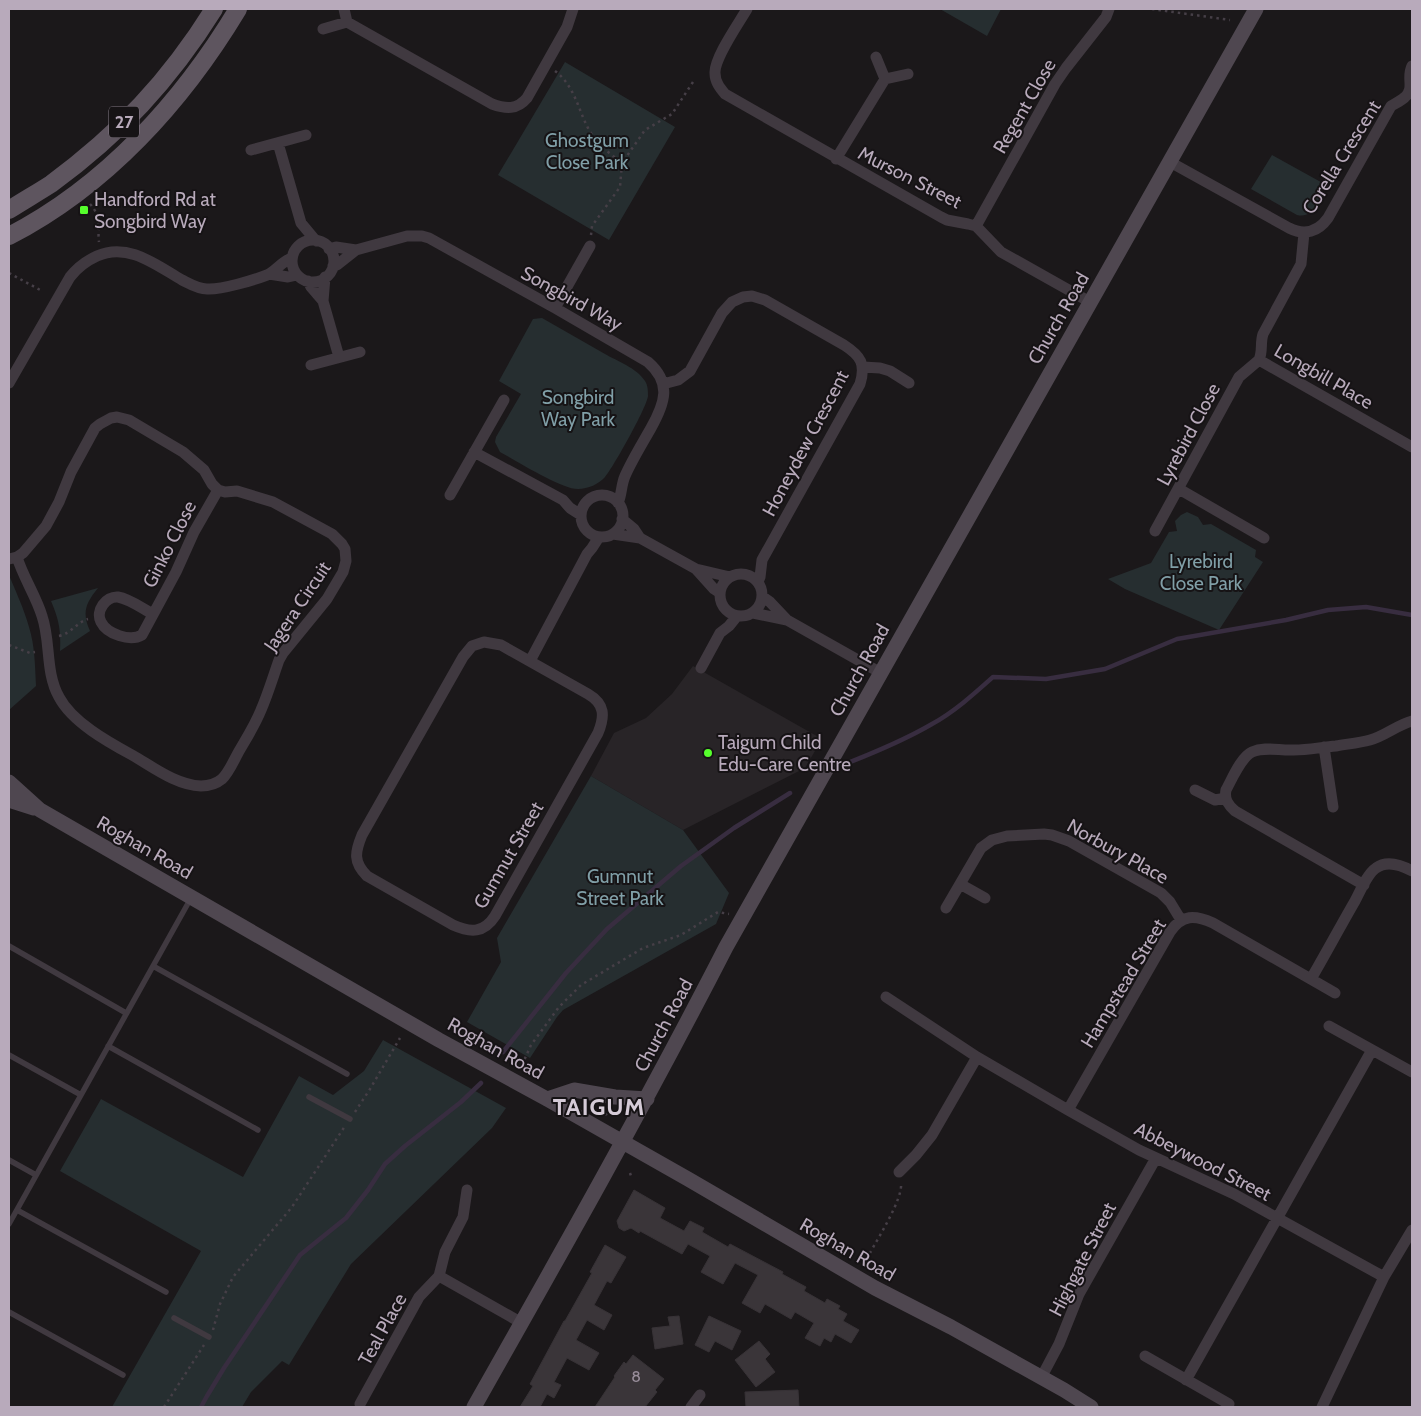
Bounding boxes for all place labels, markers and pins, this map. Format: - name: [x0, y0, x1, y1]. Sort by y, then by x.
- place label: Handford Rd at Songbird Way: [94, 188, 216, 233]
- marker: Handford Rd at Songbird Way: [78, 204, 90, 216]
- place label: Taigum Child Edu-Care Centre: [718, 731, 851, 776]
- marker: Taigum Child Edu-Care Centre: [702, 747, 714, 759]

